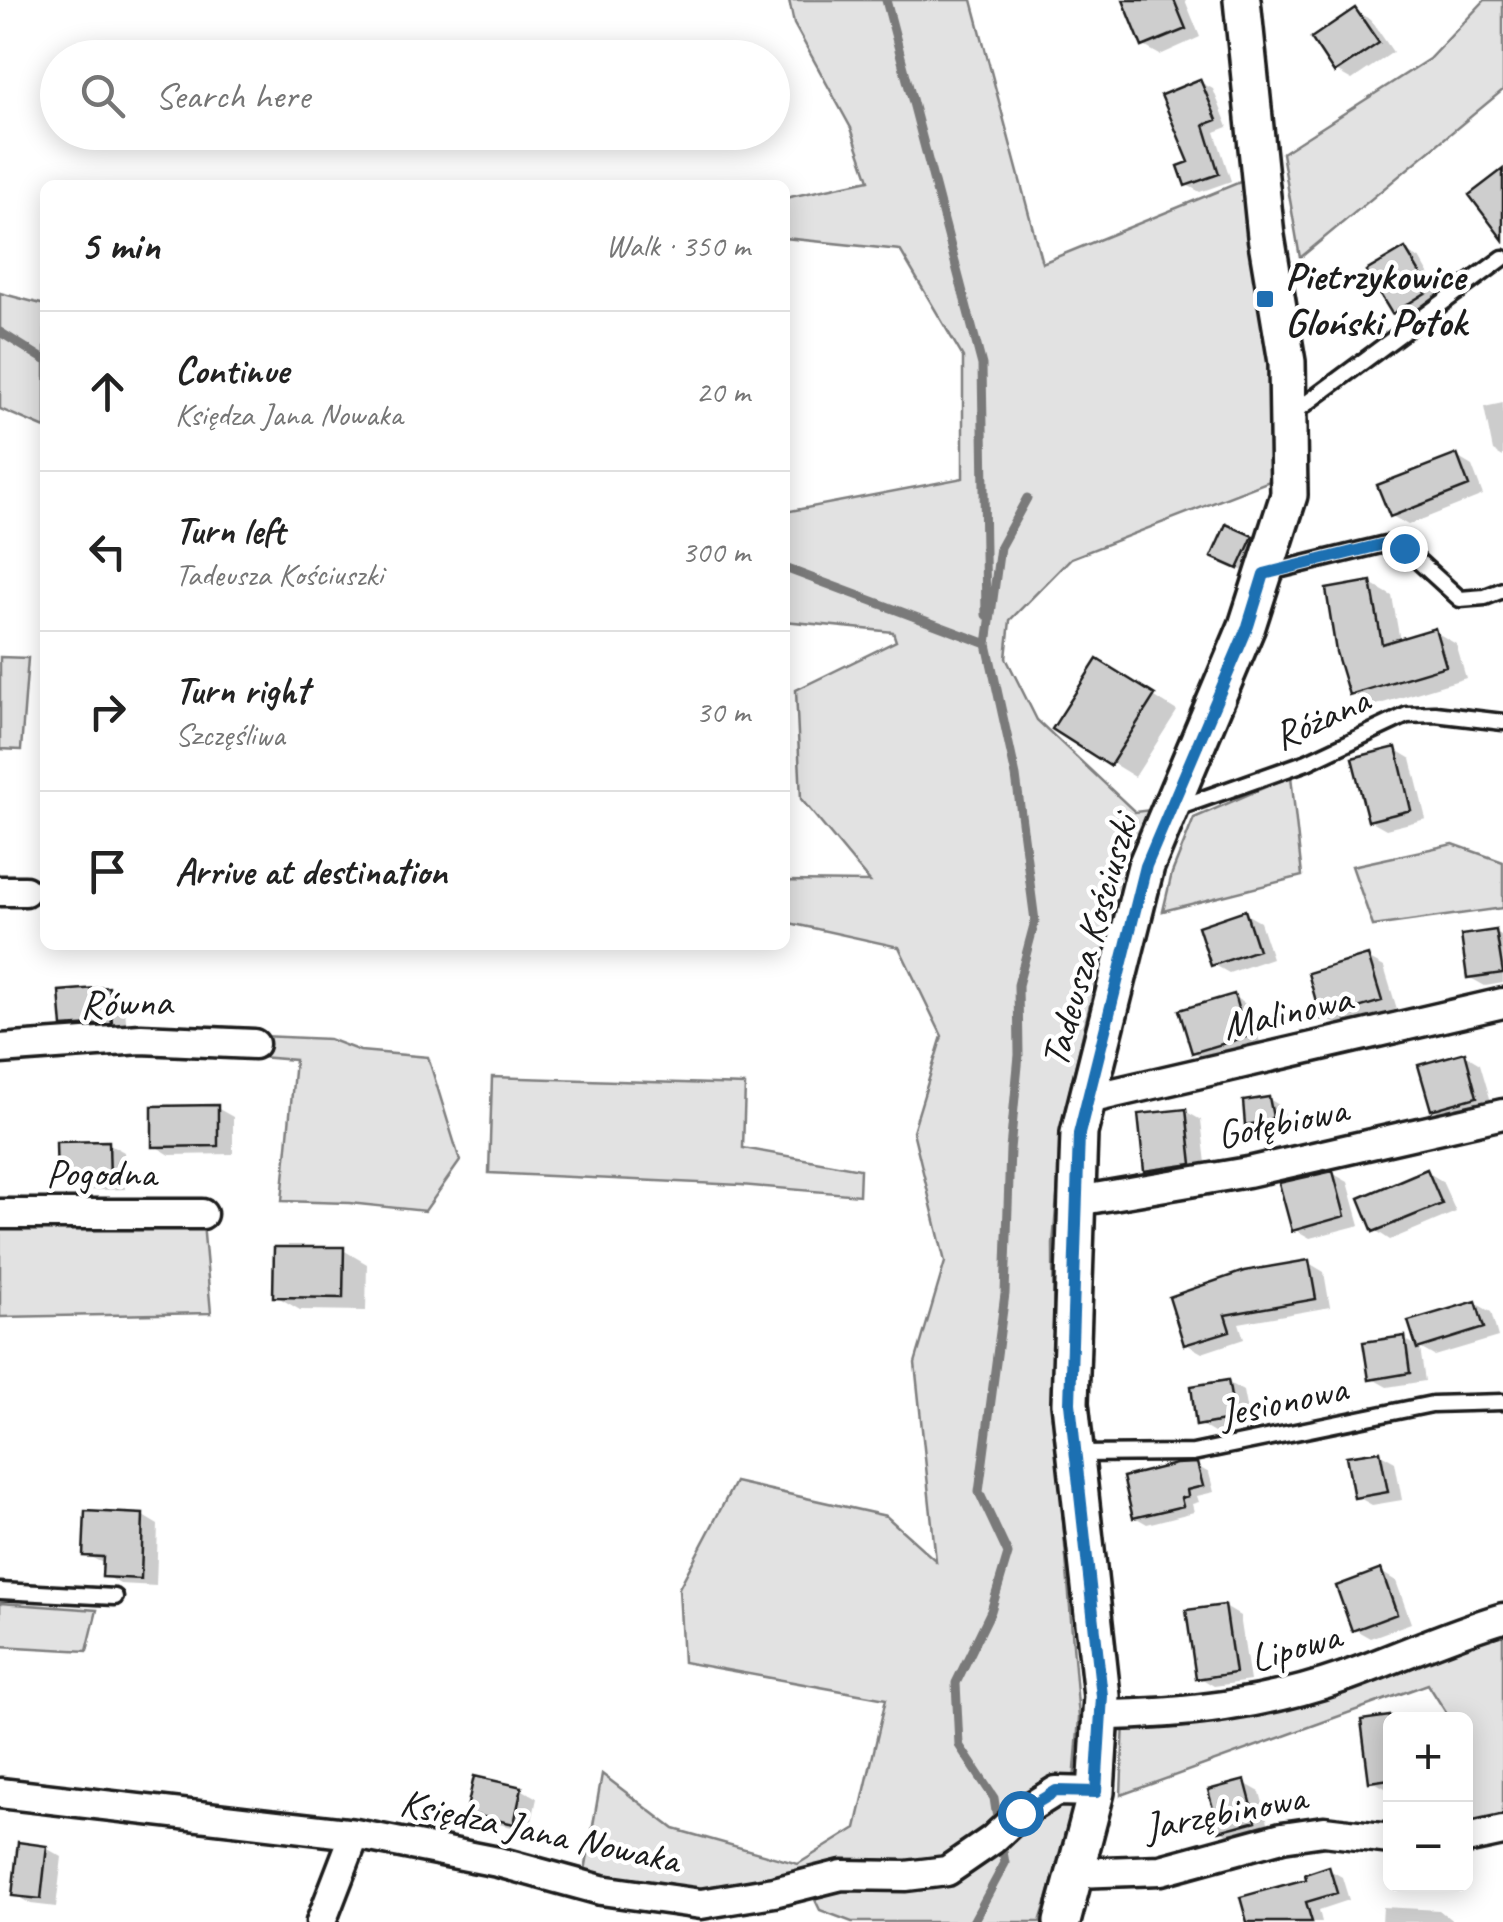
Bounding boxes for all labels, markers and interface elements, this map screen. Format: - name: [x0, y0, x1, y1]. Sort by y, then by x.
- search box: [40, 40, 790, 150]
- icon: search: [75, 68, 130, 123]
- text: Search here: [155, 72, 310, 119]
- text: 5 min: [80, 219, 160, 272]
- text: Walk · 350 m: [606, 225, 750, 266]
- place label: Pietrzykowice Gloński Potok: [1285, 251, 1470, 347]
- marker: Pietrzykowice Gloński Potok: [1254, 288, 1276, 310]
- text: Continue: [175, 347, 289, 394]
- icon: ahead: [80, 364, 135, 419]
- text: 20 m: [696, 371, 750, 412]
- text: Księdza Jana Nowaka: [175, 394, 403, 435]
- text: Turn left: [175, 507, 285, 554]
- icon: left: [80, 524, 135, 579]
- route end: [1382, 526, 1428, 572]
- text: 300 m: [681, 531, 750, 572]
- text: Tadeusza Kościuszki: [175, 554, 383, 595]
- text: Turn right: [175, 667, 309, 714]
- street label: Różana: [1265, 674, 1379, 761]
- icon: right: [80, 684, 135, 739]
- text: 30 m: [696, 691, 750, 732]
- text: Szczęśliwa: [175, 714, 285, 755]
- street label: Tadeusza Kościuszki: [1029, 805, 1150, 1073]
- icon: arrive: [80, 844, 135, 899]
- text: Arrive at destination: [175, 848, 447, 895]
- street label: Malinowa: [1218, 972, 1359, 1051]
- street label: Równa: [79, 976, 175, 1030]
- street label: Gołębiowa: [1212, 1083, 1355, 1160]
- street label: Pogodna: [46, 1148, 160, 1198]
- street label: Jesionowa: [1213, 1363, 1354, 1439]
- street label: Lipowa: [1244, 1609, 1349, 1684]
- map controls: [1383, 1712, 1473, 1892]
- button: +: [1383, 1712, 1473, 1802]
- street label: Jarzębinowa: [1138, 1771, 1313, 1853]
- street label: Księdza Jana Nowaka: [396, 1777, 688, 1886]
- route start: [998, 1791, 1044, 1837]
- button: −: [1383, 1802, 1473, 1892]

